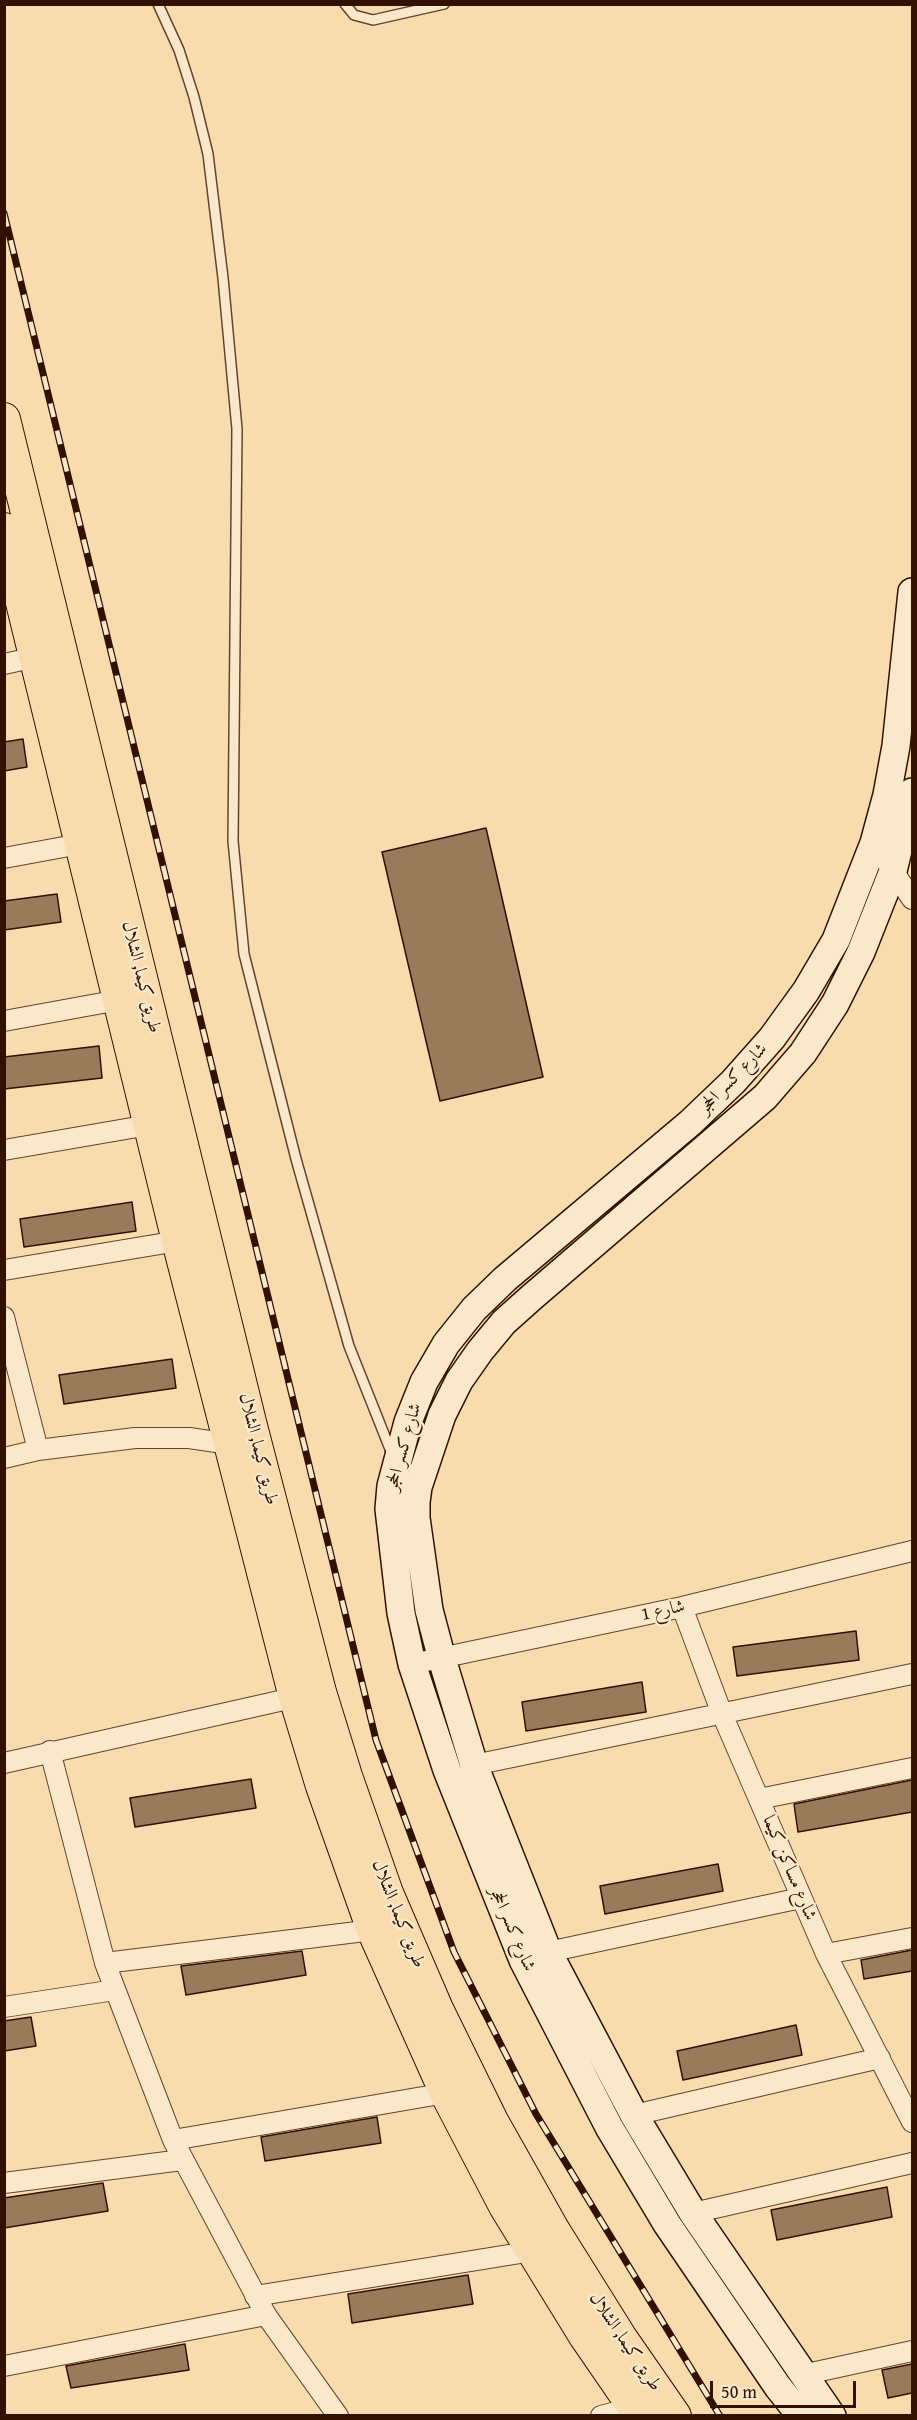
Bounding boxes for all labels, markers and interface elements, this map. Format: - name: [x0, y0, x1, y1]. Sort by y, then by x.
- street label: طريق كيما, الشلال: [117, 919, 165, 1035]
- street label: شارع كسر الحجر: [694, 1039, 772, 1119]
- street label: طريق كيما, الشلال: [234, 1391, 282, 1507]
- street label: شارع كسر الحجر: [381, 1401, 427, 1493]
- street label: شارع 1: [639, 1596, 687, 1626]
- street label: شارع مساكن كيما: [757, 1812, 821, 1924]
- street label: طريق كيما, الشلال: [367, 1857, 429, 1971]
- street label: شارع كسر الحجر: [484, 1883, 540, 1975]
- street label: طريق كيما, الشلال: [584, 2288, 666, 2396]
- scale bar: [713, 2369, 858, 2407]
- text: 50 m: [721, 2378, 757, 2405]

